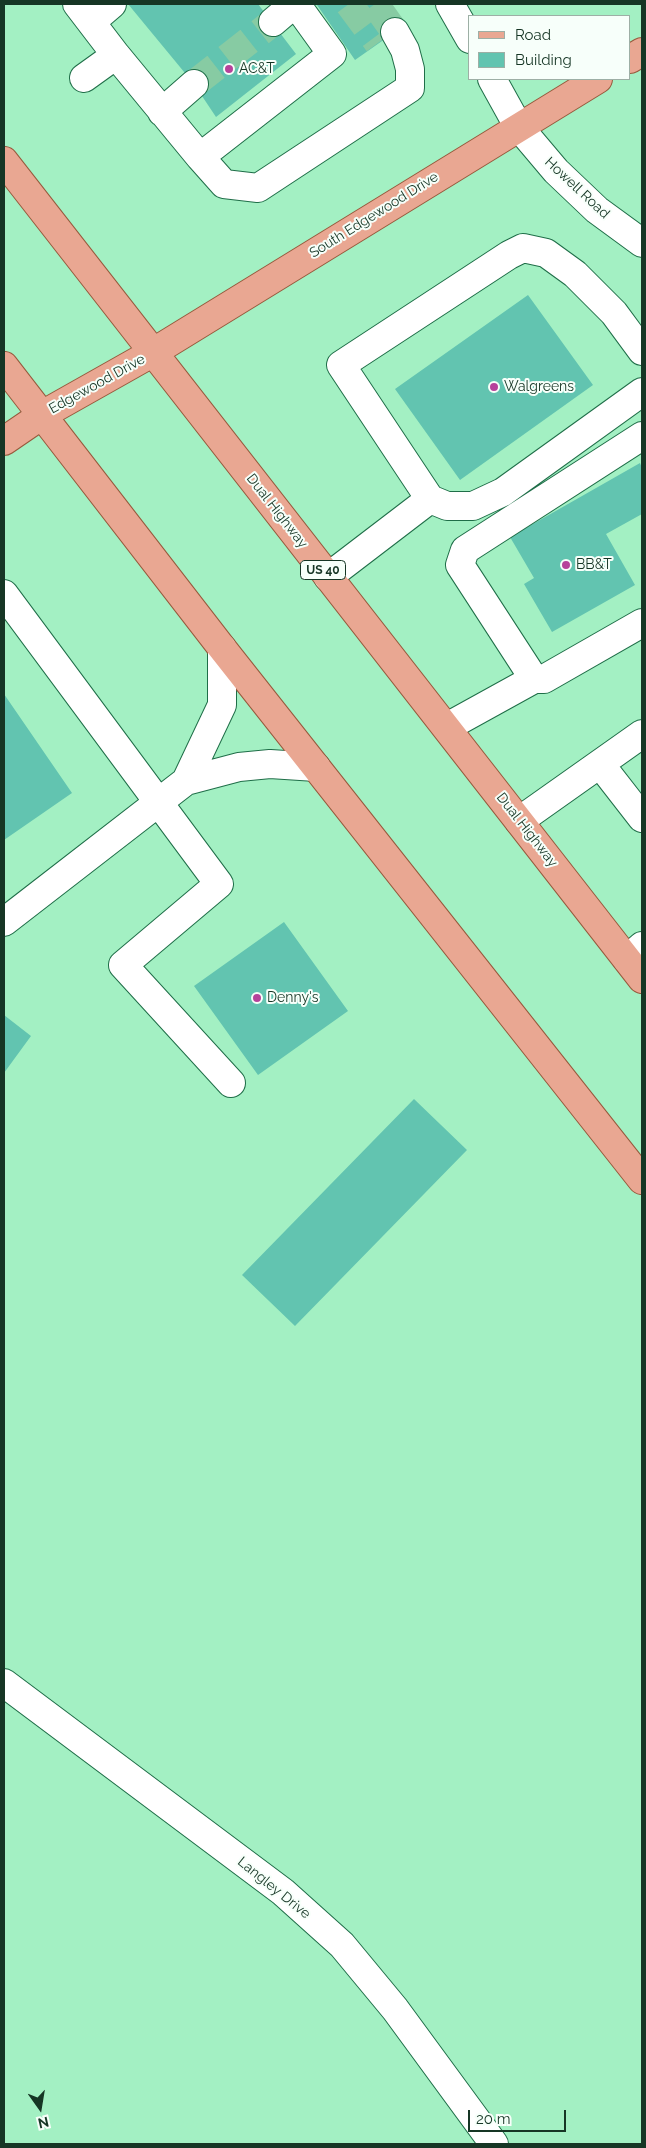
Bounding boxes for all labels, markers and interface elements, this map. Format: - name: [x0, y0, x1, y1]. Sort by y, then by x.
- legend: [468, 15, 631, 80]
- text: Road: [515, 26, 551, 44]
- text: Building: [515, 51, 572, 69]
- place label: AC&T: [239, 61, 275, 77]
- marker: AC&T: [223, 63, 235, 75]
- street label: Howell Road: [541, 154, 613, 222]
- street label: South Edgewood Drive: [306, 168, 442, 262]
- street label: Edgewood Drive: [46, 351, 148, 417]
- place label: Walgreens: [504, 379, 574, 395]
- marker: Walgreens: [488, 381, 500, 393]
- street label: Dual Highway: [243, 471, 311, 551]
- place label: BB&T: [576, 557, 612, 573]
- marker: BB&T: [560, 559, 572, 571]
- road number: US 40: [300, 560, 346, 580]
- street label: Dual Highway: [493, 790, 561, 870]
- place label: Denny's: [267, 990, 318, 1006]
- marker: Denny's: [251, 992, 263, 1004]
- street label: Langley Drive: [234, 1853, 314, 1923]
- north arrow: [15, 2083, 65, 2133]
- scale bar: [471, 2100, 568, 2132]
- text: 20 m: [476, 2110, 511, 2128]
- text: N: [36, 2114, 50, 2132]

